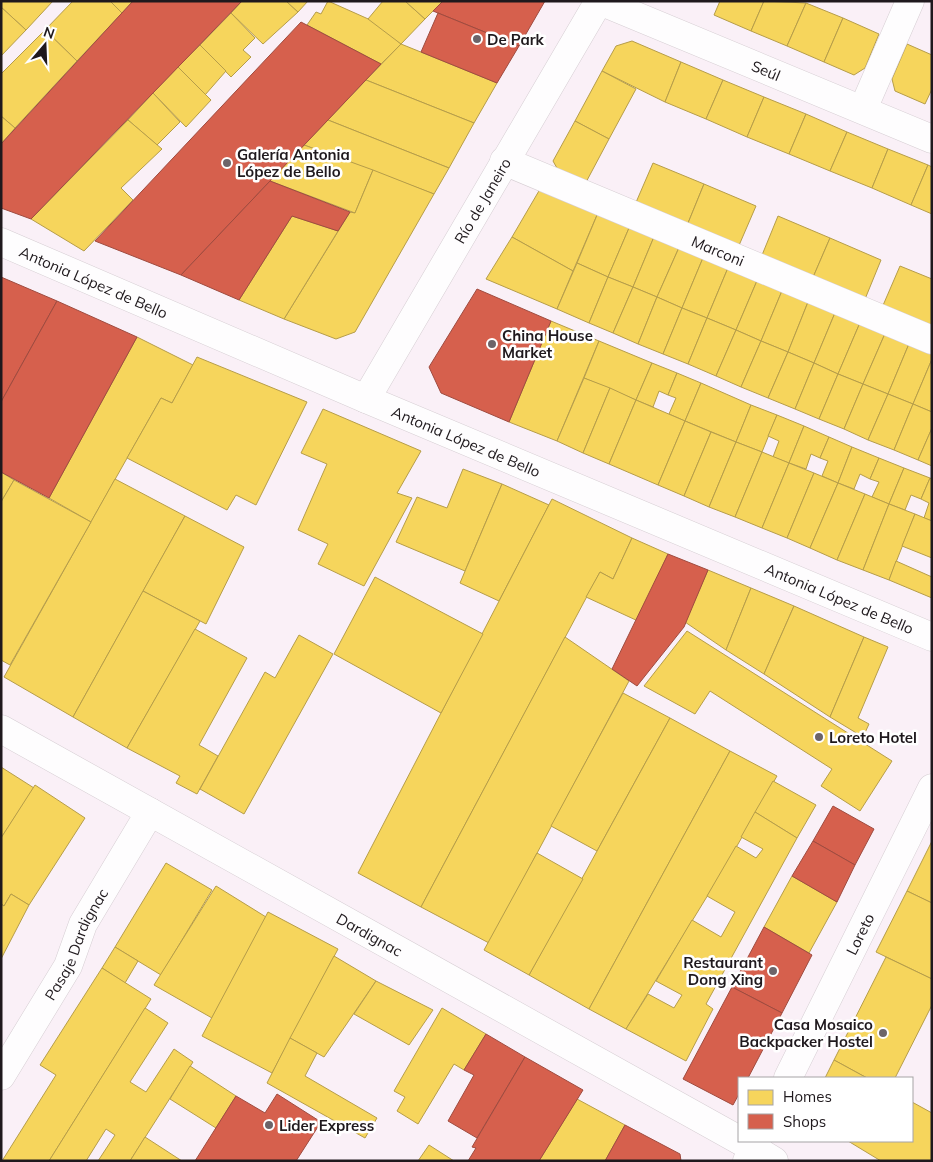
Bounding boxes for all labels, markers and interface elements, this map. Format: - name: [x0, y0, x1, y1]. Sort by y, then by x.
- north arrow: [20, 20, 70, 70]
- text: N: [41, 22, 57, 43]
- place label: De Park: [487, 30, 545, 49]
- marker: De Park: [471, 33, 483, 45]
- street label: Seúl: [749, 56, 784, 85]
- place label: Galería Antonia López de Bello: [237, 145, 350, 181]
- street label: Río de Janeiro: [450, 154, 515, 247]
- marker: Galería Antonia López de Bello: [221, 157, 233, 169]
- street label: Marconi: [689, 231, 747, 270]
- street label: Antonia López de Bello: [17, 242, 171, 322]
- place label: China House Market: [502, 326, 593, 362]
- marker: China House Market: [486, 338, 498, 350]
- street label: Antonia López de Bello: [389, 401, 543, 481]
- street label: Antonia López de Bello: [762, 558, 917, 638]
- place label: Loreto Hotel: [829, 728, 917, 747]
- marker: Loreto Hotel: [813, 731, 825, 743]
- street label: Pasaje Dardignac: [40, 885, 112, 1004]
- street label: Dardignac: [333, 908, 406, 960]
- street label: Loreto: [841, 910, 878, 958]
- place label: Restaurant Dong Xing: [683, 953, 763, 989]
- marker: Restaurant Dong Xing: [767, 965, 779, 977]
- place label: Casa Mosaico Backpacker Hostel: [739, 1015, 873, 1051]
- marker: Casa Mosaico Backpacker Hostel: [877, 1027, 889, 1039]
- legend: [738, 1077, 913, 1142]
- text: Homes: [783, 1087, 832, 1106]
- text: Shops: [783, 1112, 826, 1131]
- place label: Lider Express: [279, 1116, 374, 1135]
- marker: Lider Express: [263, 1119, 275, 1131]

